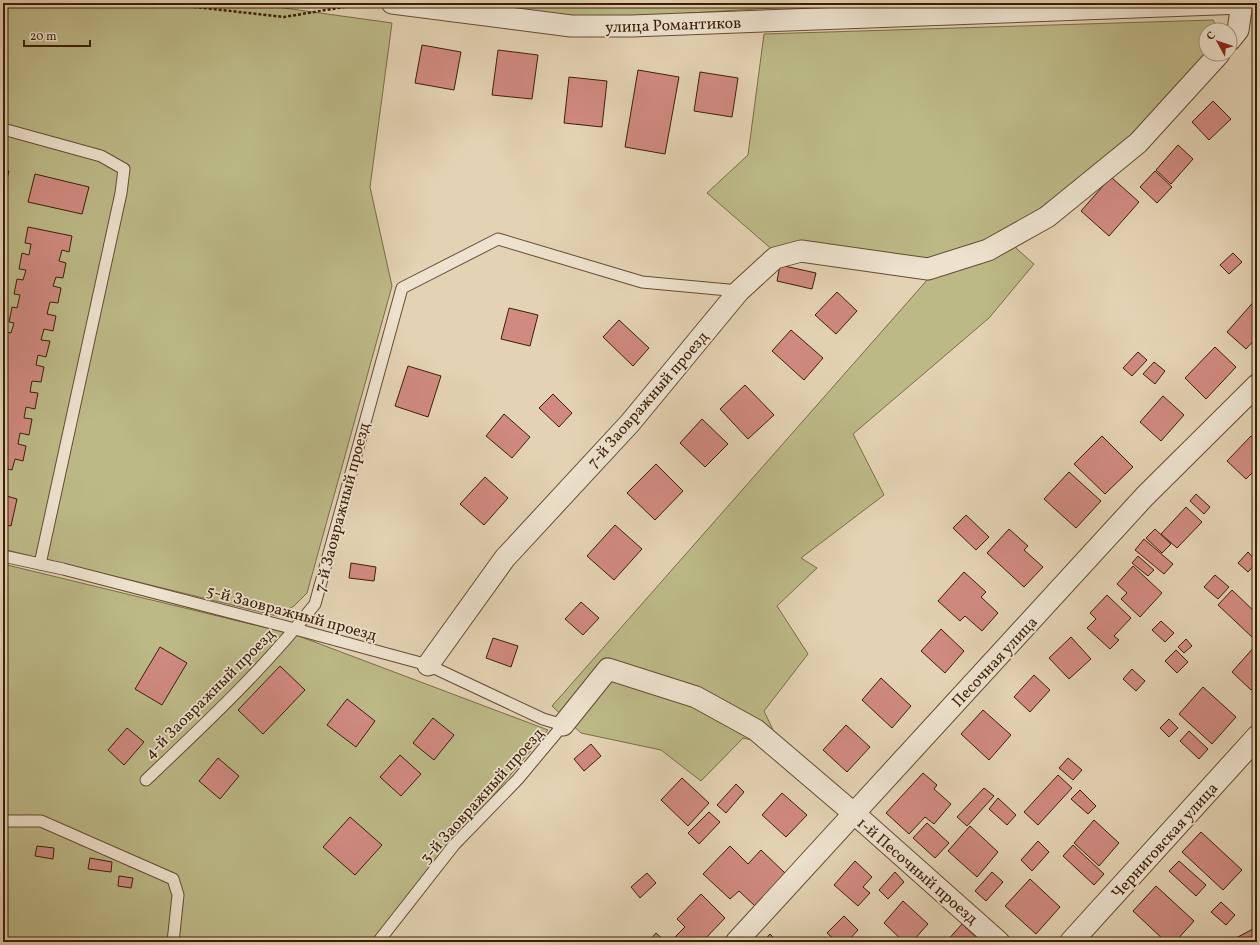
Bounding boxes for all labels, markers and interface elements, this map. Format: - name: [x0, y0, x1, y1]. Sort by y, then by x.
- street label: улица Романтиков: [605, 13, 742, 39]
- scale bar: [24, 22, 90, 48]
- north arrow: [1198, 22, 1238, 62]
- text: 20 m: [30, 29, 57, 45]
- text: С: [1203, 29, 1220, 44]
- street label: 7-й Заовражный проезд: [583, 327, 714, 473]
- street label: 7-й Заовражный проезд: [310, 420, 376, 595]
- street label: 5-й Заовражный проезд: [204, 581, 379, 647]
- street label: Песочная улица: [948, 612, 1043, 713]
- street label: 4-й Заовражный проезд: [140, 624, 281, 765]
- street label: 3-й Заовражный проезд: [415, 724, 549, 869]
- street label: Черниговская улица: [1107, 778, 1224, 904]
- street label: 1-й Песочный проезд: [851, 813, 982, 930]

